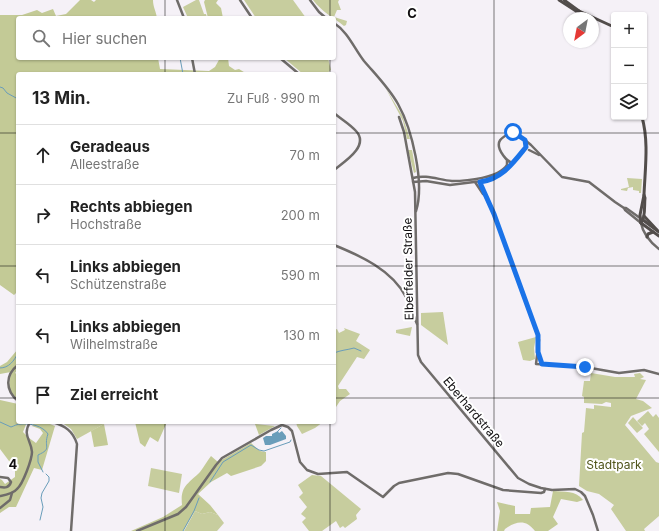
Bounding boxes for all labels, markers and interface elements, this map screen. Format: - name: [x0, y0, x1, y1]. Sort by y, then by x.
- text: C: [407, 5, 417, 21]
- north arrow: [563, 12, 599, 48]
- map controls: [611, 12, 647, 120]
- button: +: [611, 12, 647, 48]
- search box: [16, 16, 336, 60]
- icon: search: [30, 27, 52, 49]
- text: Hier suchen: [62, 29, 147, 48]
- button: −: [611, 48, 647, 84]
- button: layers: [611, 84, 647, 120]
- text: 13 Min.: [32, 88, 91, 108]
- text: Zu Fuß · 990 m: [227, 90, 320, 106]
- route start: [504, 123, 522, 141]
- text: Geradeaus: [70, 137, 150, 156]
- icon: ahead: [32, 144, 54, 166]
- text: 70 m: [290, 147, 320, 163]
- text: Alleestraße: [70, 156, 139, 172]
- text: Rechts abbiegen: [70, 197, 192, 216]
- icon: right: [32, 204, 54, 226]
- text: 200 m: [281, 207, 320, 223]
- text: Hochstraße: [70, 216, 141, 232]
- street label: Elberfelder Straße: [400, 218, 416, 320]
- text: Links abbiegen: [70, 257, 181, 276]
- icon: left: [32, 264, 54, 286]
- text: 590 m: [281, 267, 320, 283]
- text: Schützenstraße: [70, 276, 167, 292]
- text: Links abbiegen: [70, 317, 181, 336]
- icon: left: [32, 324, 54, 346]
- text: 130 m: [283, 327, 320, 343]
- text: Wilhelmstraße: [70, 336, 158, 352]
- route end: [576, 358, 594, 376]
- street label: Eberhardstraße: [440, 374, 508, 450]
- icon: arrive: [32, 384, 54, 406]
- text: Ziel erreicht: [70, 385, 158, 404]
- text: 4: [9, 456, 18, 472]
- park label: Stadtpark: [586, 457, 642, 472]

